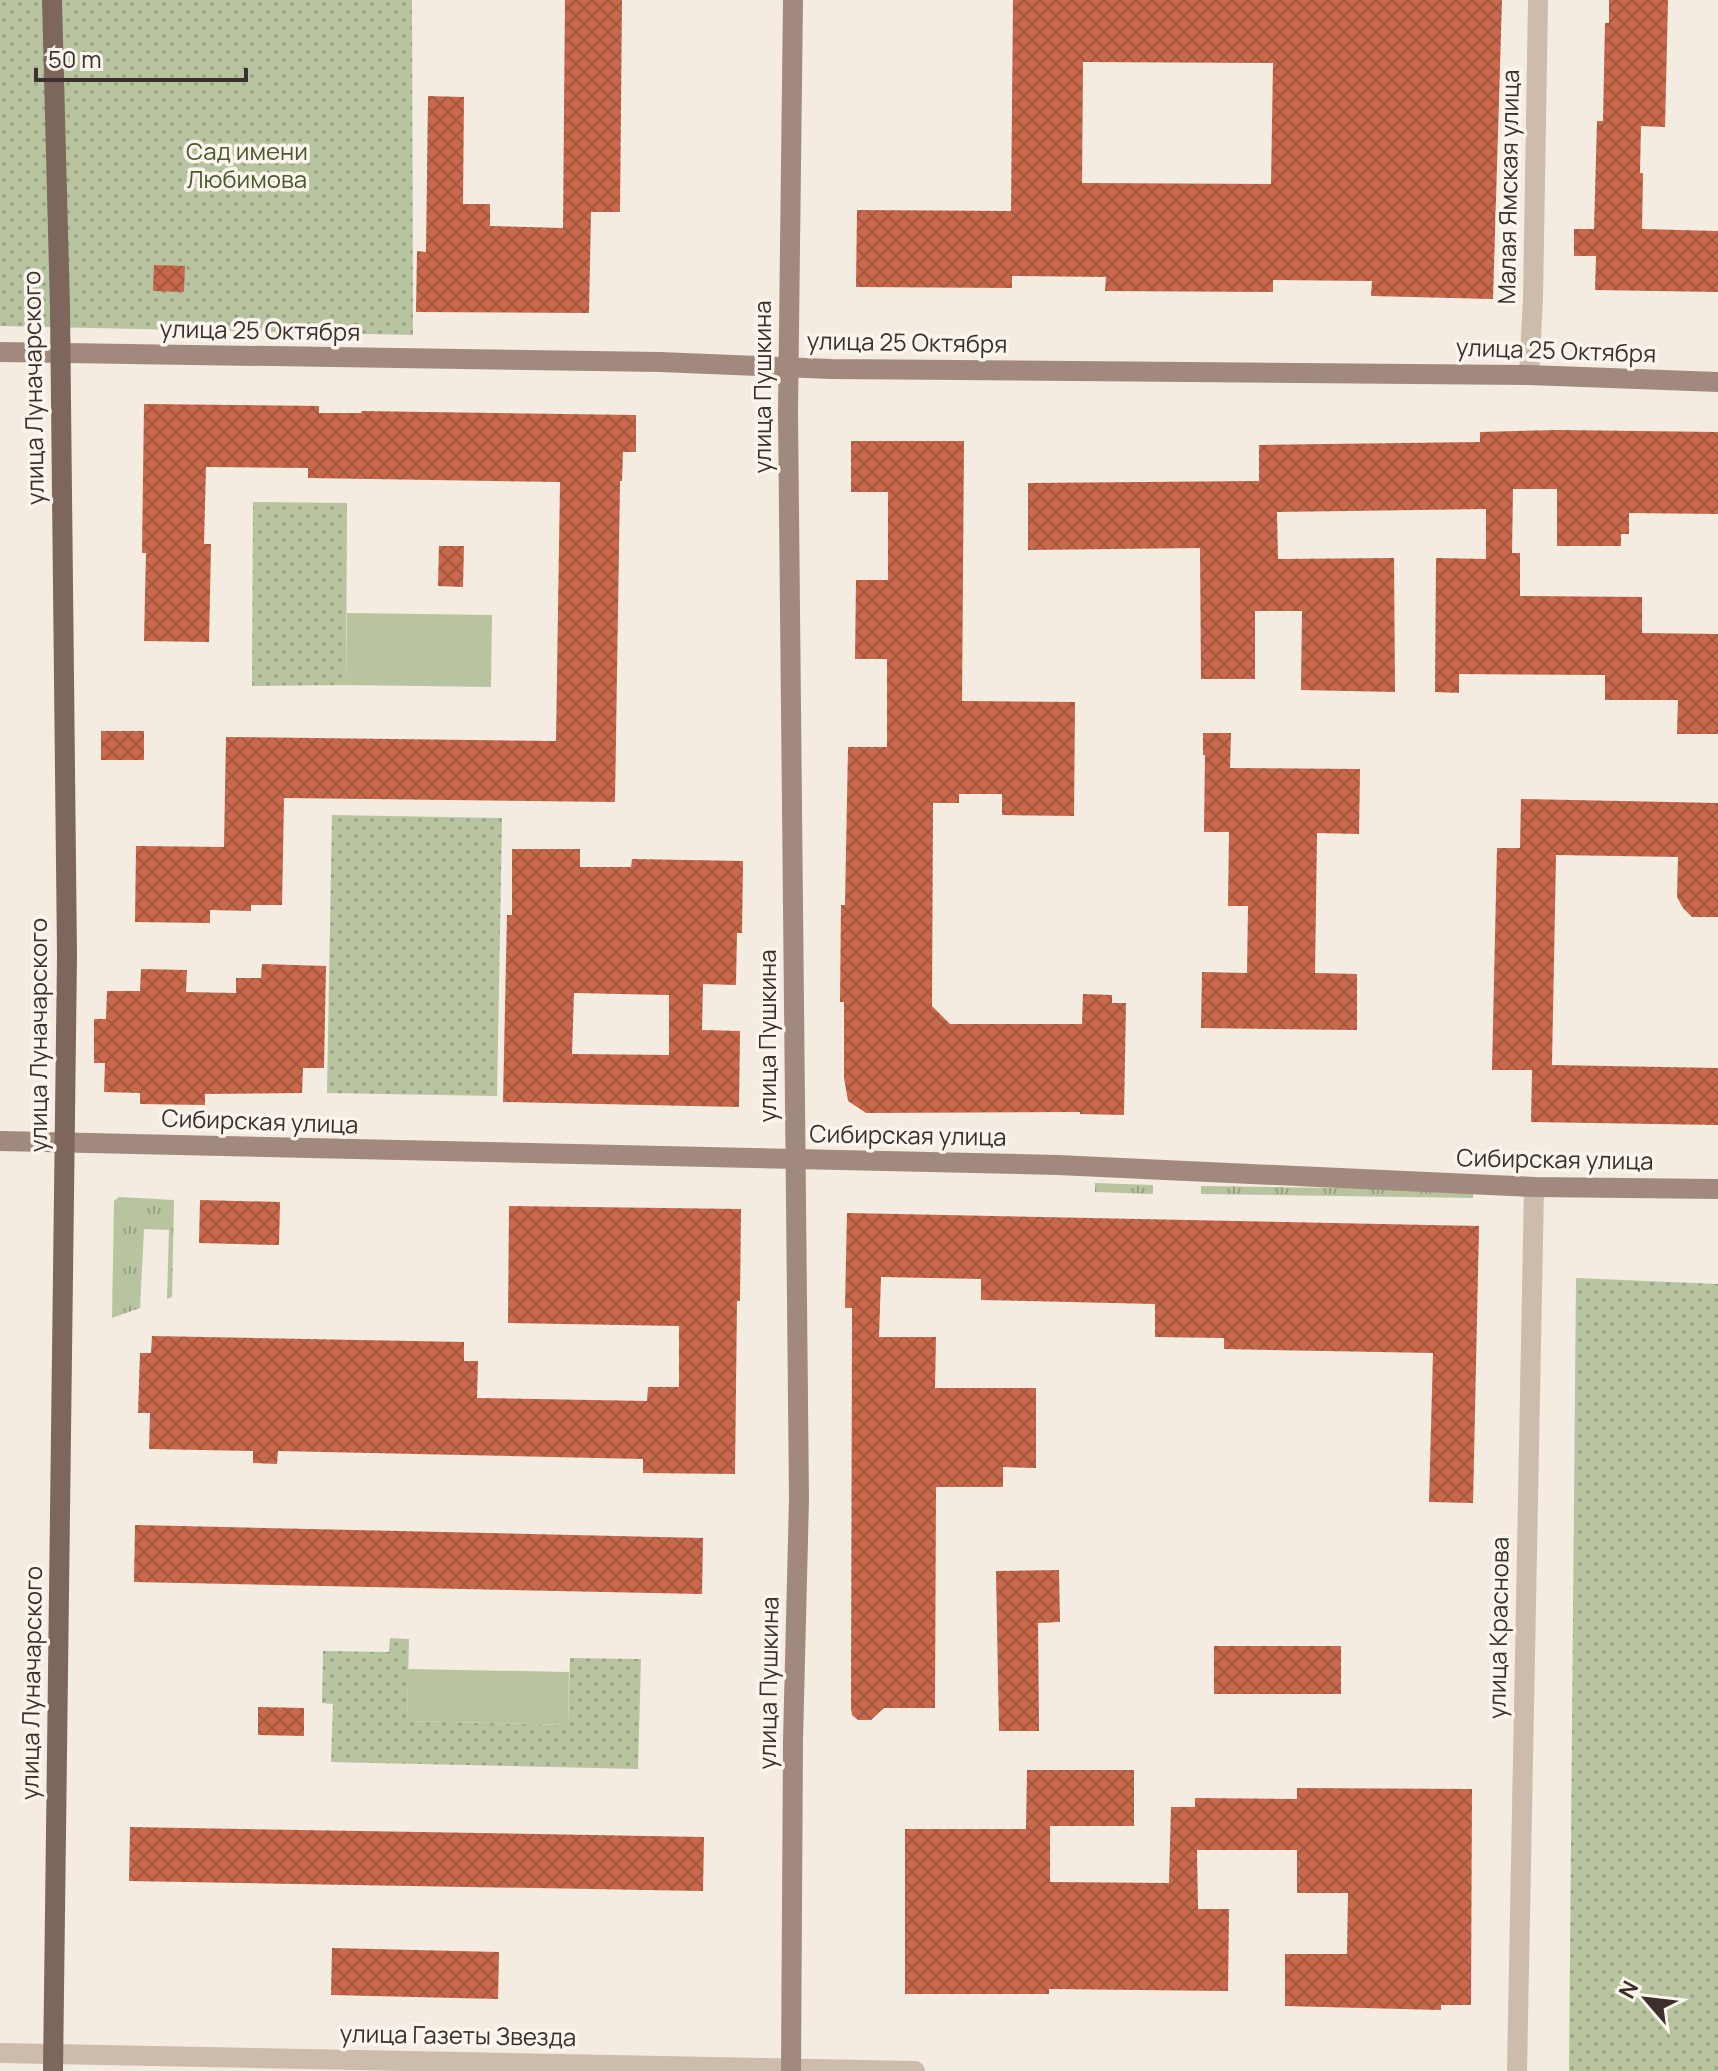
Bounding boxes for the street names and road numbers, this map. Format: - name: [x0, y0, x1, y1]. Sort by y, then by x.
- street label: Малая Ямская улица: [1489, 69, 1526, 305]
- street label: улица Луначарского: [14, 271, 51, 506]
- street label: улица Пушкина: [745, 300, 778, 474]
- street label: улица 25 Октября: [159, 311, 361, 348]
- street label: улица 25 Октября: [806, 323, 1008, 360]
- street label: улица 25 Октября: [1455, 330, 1657, 369]
- street label: улица Луначарского: [21, 918, 54, 1152]
- street label: улица Пушкина: [750, 949, 783, 1123]
- street label: Сибирская улица: [161, 1101, 359, 1140]
- street label: Сибирская улица: [809, 1116, 1007, 1153]
- street label: Сибирская улица: [1456, 1140, 1654, 1177]
- street label: улица Краснова: [1479, 1537, 1516, 1719]
- street label: улица Луначарского: [12, 1565, 49, 1800]
- street label: улица Пушкина: [749, 1596, 786, 1770]
- street label: улица Газеты Звезда: [339, 2016, 577, 2053]

